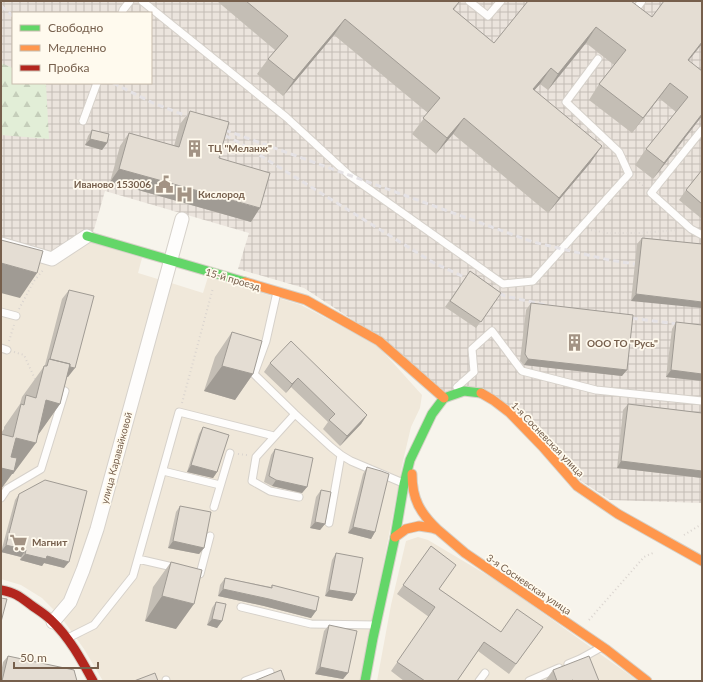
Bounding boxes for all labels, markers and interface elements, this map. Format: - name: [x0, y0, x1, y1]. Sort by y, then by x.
- legend: [12, 12, 152, 84]
- text: Свободно: [48, 20, 104, 35]
- text: Медленно: [48, 40, 107, 55]
- text: Пробка: [48, 60, 89, 75]
- building icon: ТЦ "Меланж": [185, 138, 205, 158]
- place label: ТЦ "Меланж": [208, 142, 272, 154]
- public building icon: Иваново 153006: [154, 174, 174, 194]
- place label: Иваново 153006: [74, 178, 151, 190]
- hospital icon: Кислород: [175, 184, 195, 204]
- place label: Кислород: [198, 188, 246, 200]
- street label: 15-й проезд: [204, 265, 262, 293]
- building icon: ООО ТО "Русь": [564, 333, 584, 353]
- place label: ООО ТО "Русь": [587, 337, 658, 349]
- street label: 1-я Сосневская улица: [509, 399, 587, 479]
- street label: улица Каравайковой: [98, 410, 134, 505]
- supermarket icon: Магнит: [9, 532, 29, 552]
- place label: Магнит: [32, 536, 68, 548]
- street label: 3-я Сосневская улица: [484, 551, 574, 617]
- scale bar: [14, 644, 98, 670]
- text: 50 m: [20, 650, 47, 665]

